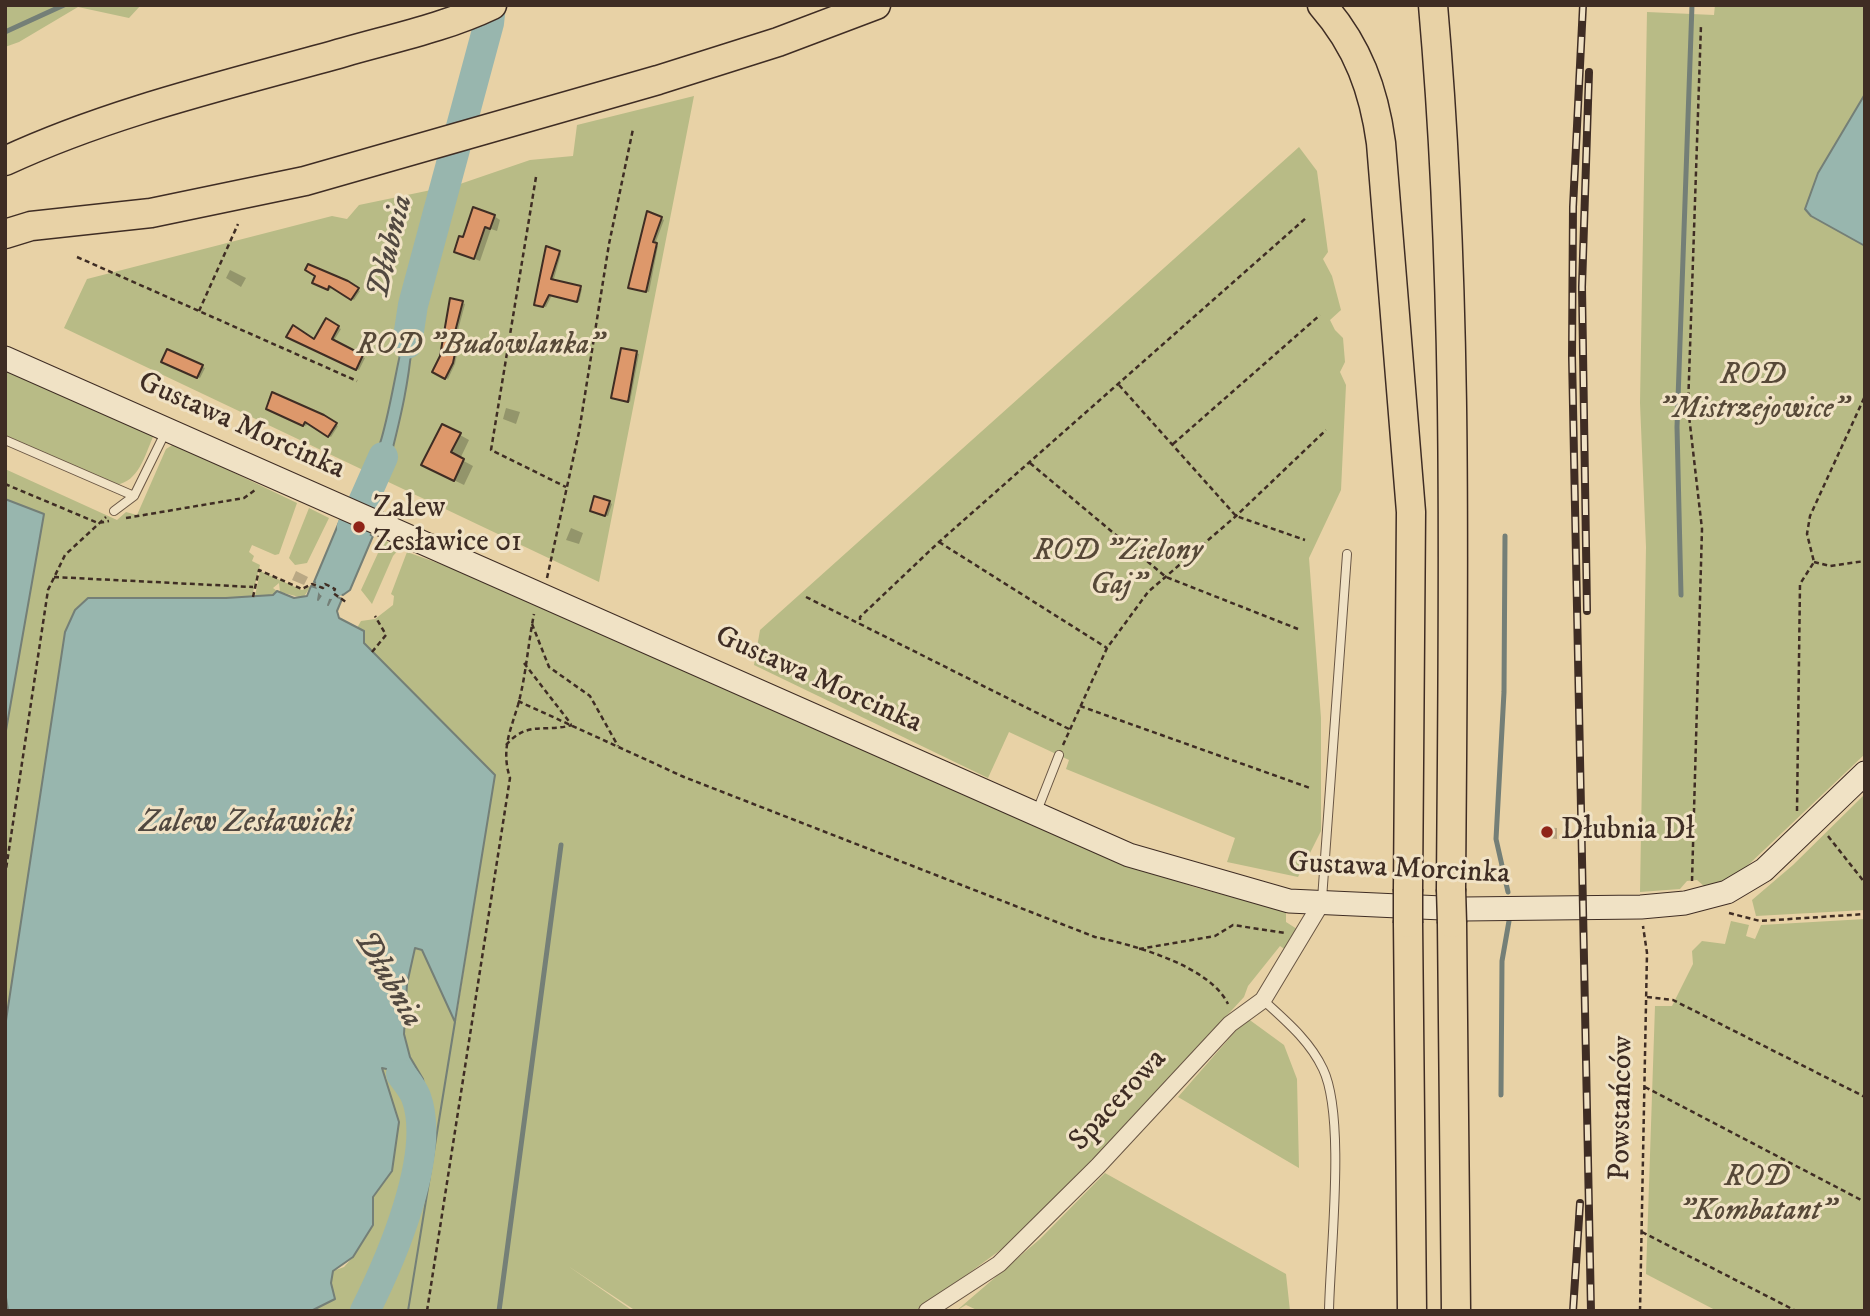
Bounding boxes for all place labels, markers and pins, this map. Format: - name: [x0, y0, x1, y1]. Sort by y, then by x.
- place label: Zalew Zesławice 01: [373, 492, 522, 562]
- marker: Zalew Zesławice 01: [351, 519, 367, 535]
- place label: Dłubnia Dł: [1561, 814, 1695, 850]
- marker: Dłubnia Dł: [1539, 824, 1555, 840]

